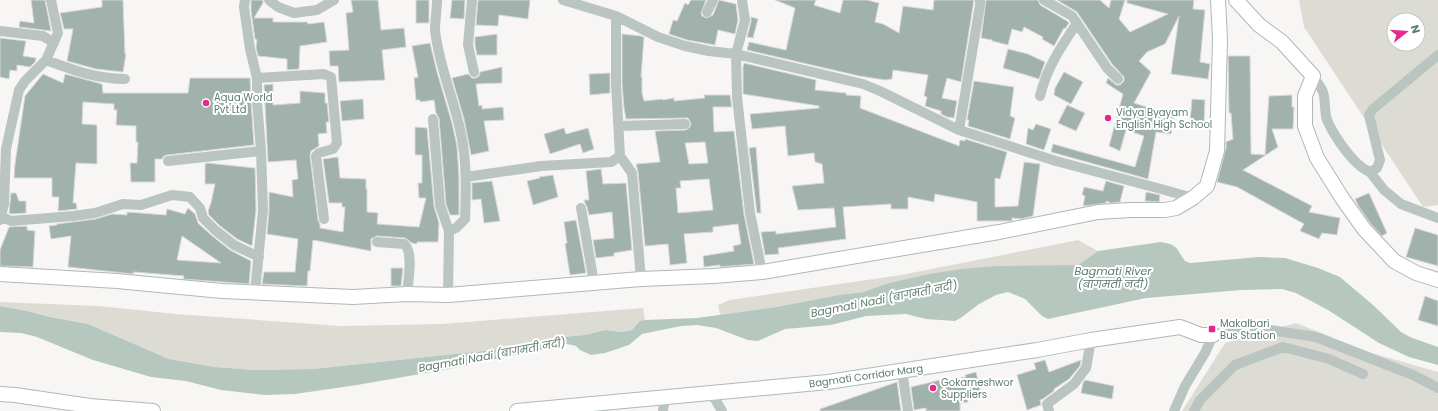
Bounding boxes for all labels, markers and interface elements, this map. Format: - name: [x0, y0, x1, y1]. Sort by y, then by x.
- north arrow: [1386, 12, 1426, 52]
- text: N: [1407, 23, 1424, 35]
- place label: Aqua World Pvt Ltd: [214, 90, 272, 117]
- marker: Aqua World Pvt Ltd: [201, 98, 211, 108]
- place label: Vidya Byayam English High School: [1116, 105, 1212, 132]
- marker: Vidya Byayam English High School: [1103, 113, 1113, 123]
- water label: Bagmati River (बागमती नदी): [1075, 263, 1152, 292]
- water label: Bagmati Nadi (बागमती नदी): [809, 277, 959, 321]
- place label: Makalbari Bus Station: [1220, 316, 1276, 343]
- marker: Makalbari Bus Station: [1207, 324, 1217, 334]
- water label: Bagmati Nadi (बागमती नदी): [417, 334, 567, 376]
- street label: Bagmati Corridor Marg: [808, 361, 924, 391]
- place label: Gokarneshwor Suppliers: [941, 375, 1014, 402]
- marker: Gokarneshwor Suppliers: [928, 383, 938, 393]

